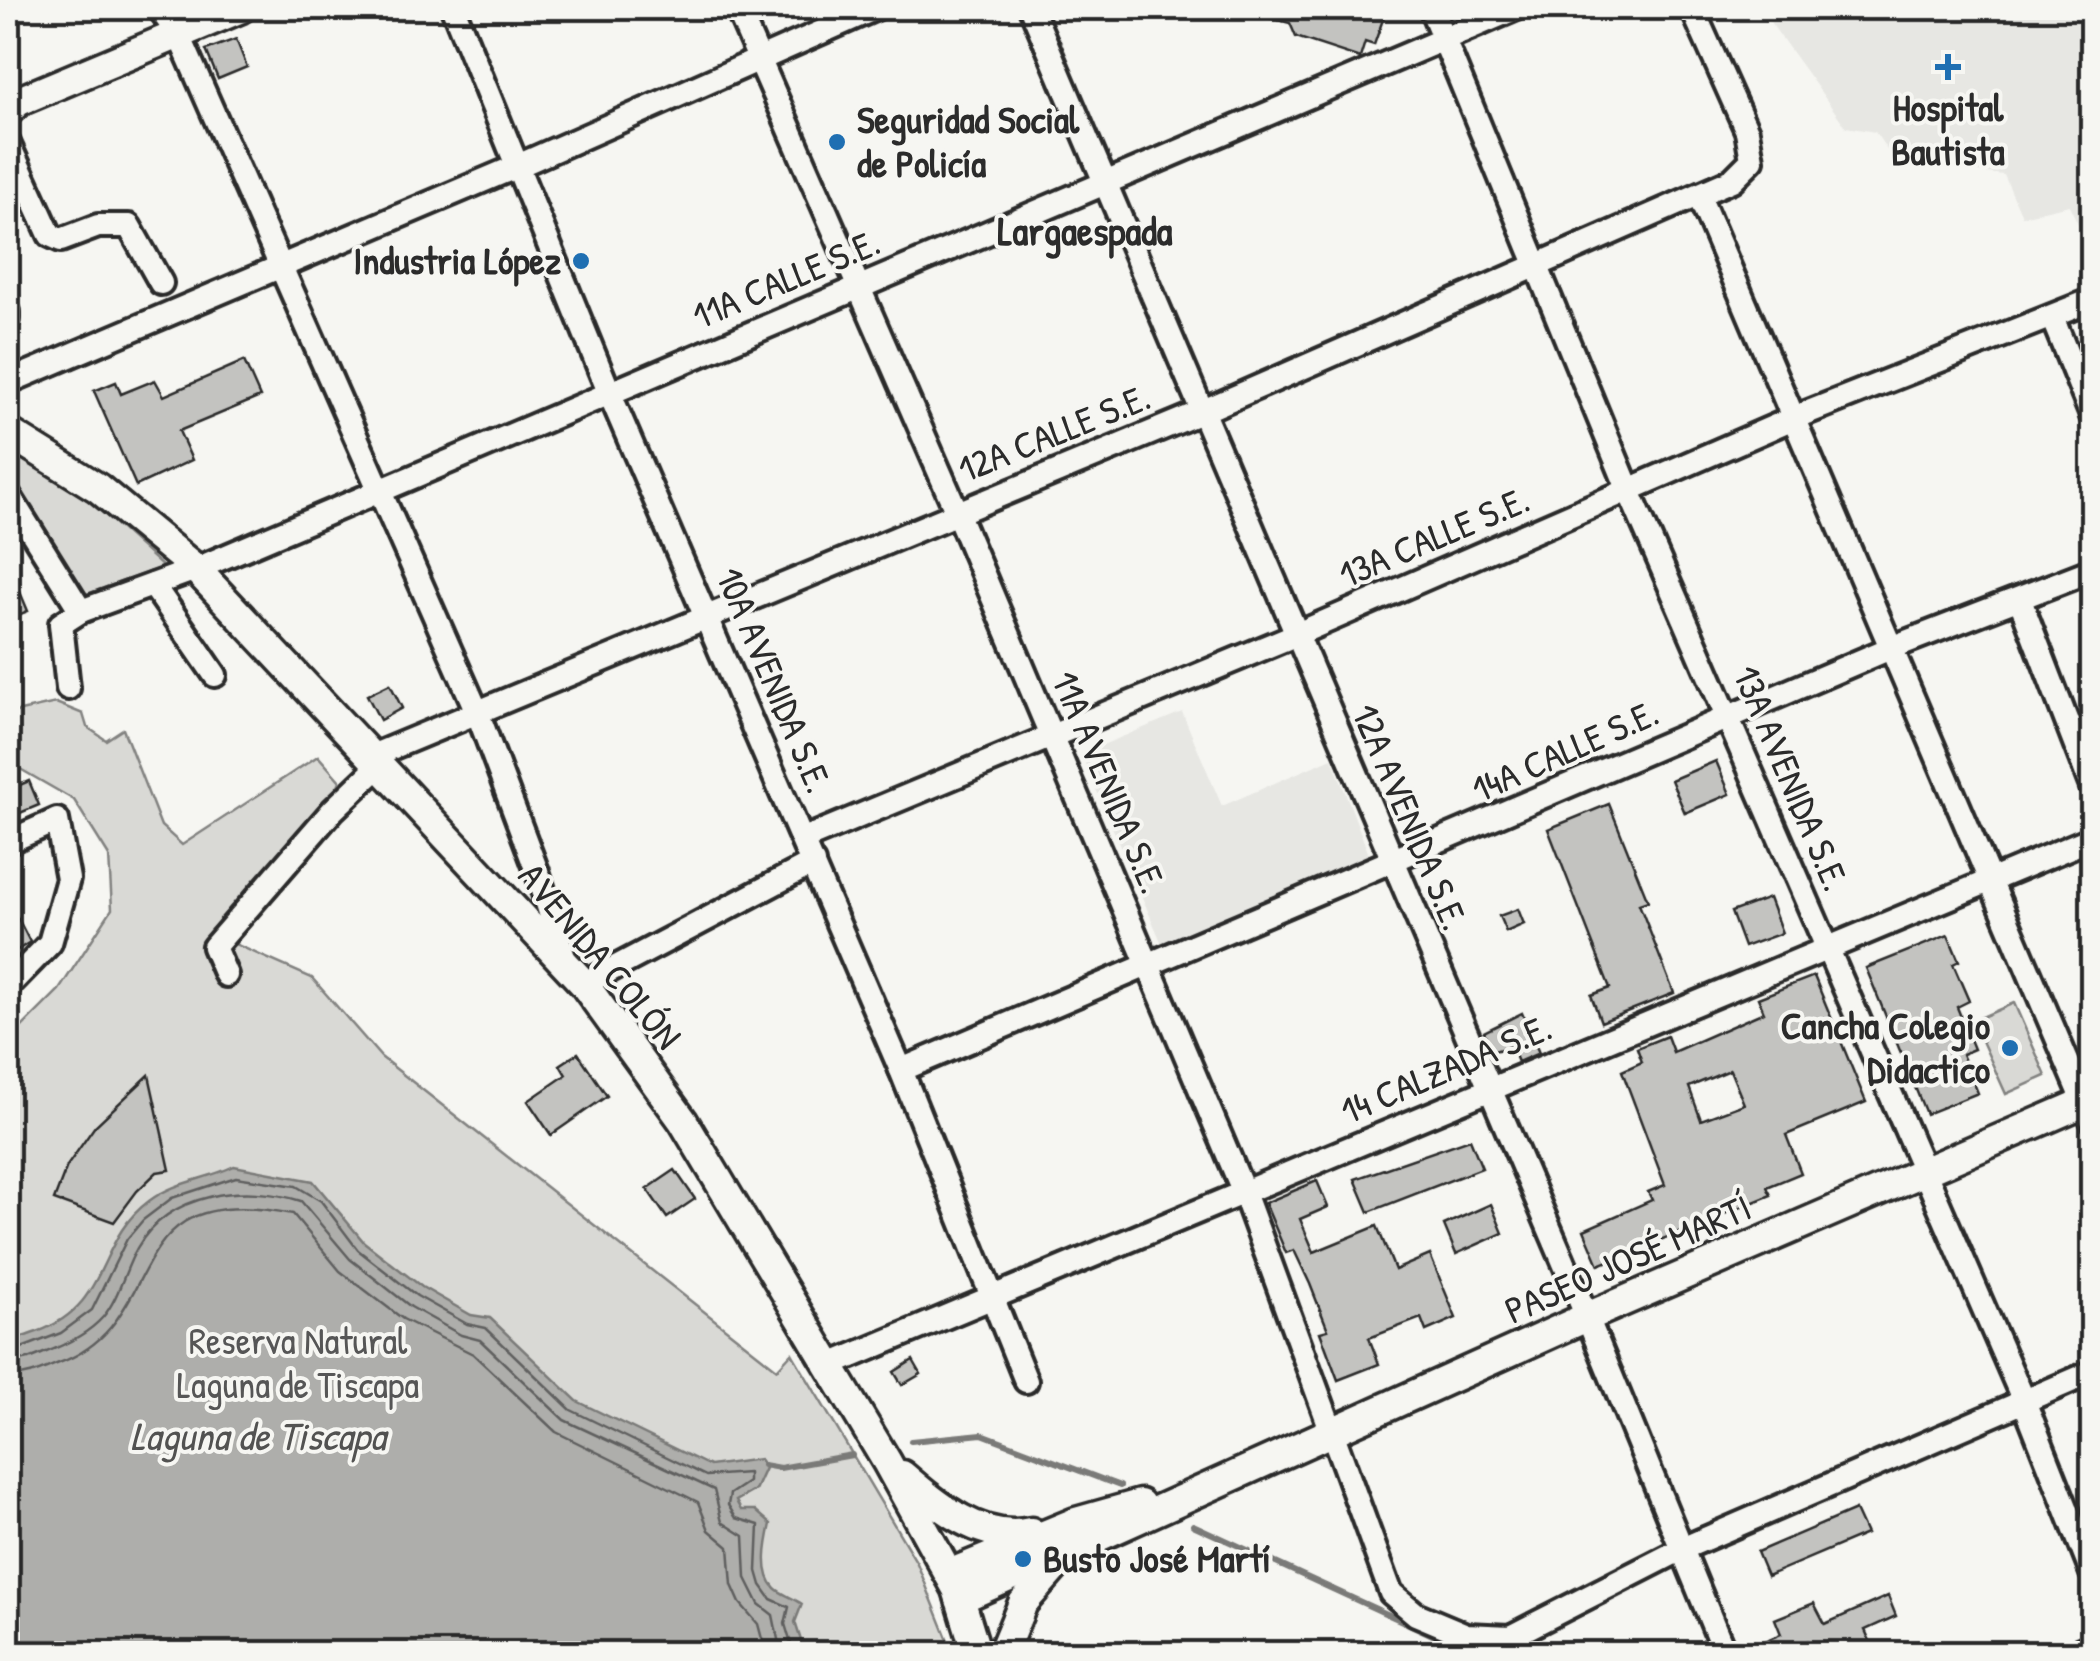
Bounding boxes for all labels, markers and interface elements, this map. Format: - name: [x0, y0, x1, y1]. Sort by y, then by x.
- marker: Hospital Bautista: [1935, 54, 1961, 80]
- place label: Hospital Bautista: [1891, 81, 2005, 177]
- place label: Seguridad Social de Policía: [857, 93, 1080, 189]
- marker: Seguridad Social de Policía: [826, 131, 848, 153]
- district label: Largaespada: [998, 203, 1173, 259]
- street label: 11A CALLE S.E.: [684, 215, 887, 341]
- place label: Industria López: [353, 234, 561, 287]
- marker: Industria López: [570, 250, 592, 272]
- street label: 12A CALLE S.E.: [950, 370, 1157, 494]
- street label: 13A CALLE S.E.: [1331, 473, 1537, 599]
- street label: 10A AVENIDA S.E.: [704, 559, 846, 800]
- street label: 13A AVENIDA S.E.: [1721, 657, 1863, 898]
- street label: 11A AVENIDA S.E.: [1040, 663, 1180, 901]
- street label: 14A CALLE S.E.: [1463, 686, 1666, 814]
- street label: 12A AVENIDA S.E.: [1340, 696, 1482, 937]
- street label: AVENIDA COLÓN: [507, 851, 694, 1060]
- place label: Cancha Colegio Didactico: [1781, 999, 1991, 1095]
- street label: 14 CALZADA S.E.: [1332, 1000, 1559, 1136]
- marker: Cancha Colegio Didactico: [1999, 1037, 2021, 1059]
- street label: PASEO JOSÉ MARTÍ: [1496, 1181, 1759, 1336]
- park label: Reserva Natural Laguna de Tiscapa: [177, 1314, 419, 1410]
- water label: Laguna de Tiscapa: [130, 1408, 390, 1463]
- place label: Busto José Martí: [1043, 1532, 1271, 1584]
- marker: Busto José Martí: [1012, 1548, 1034, 1570]

